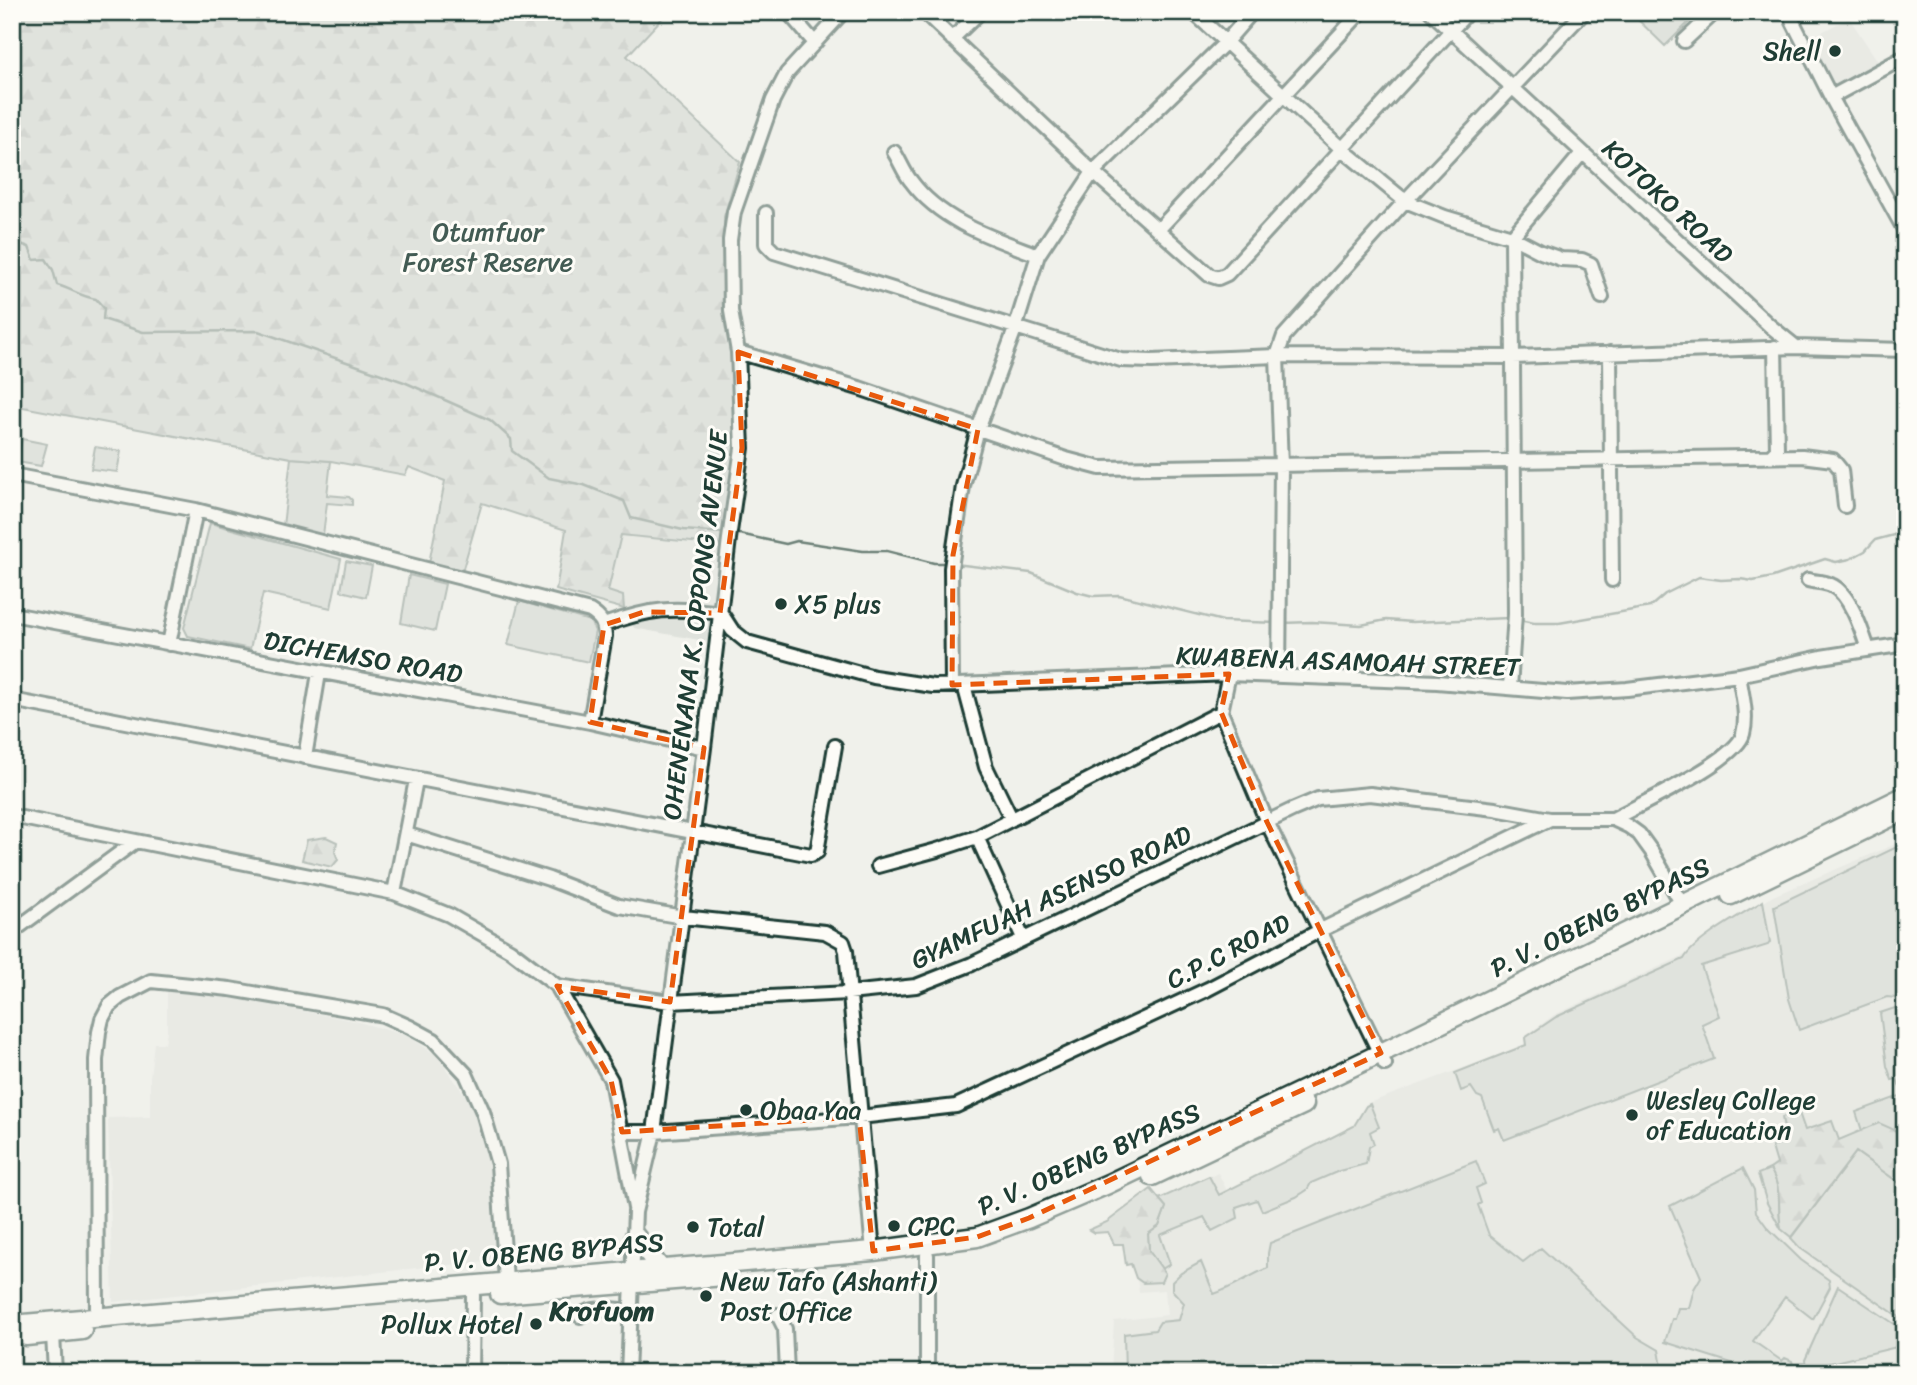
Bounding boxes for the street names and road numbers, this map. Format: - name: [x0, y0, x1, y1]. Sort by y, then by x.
- street label: KOTOKO ROAD: [1591, 127, 1745, 275]
- street label: OHENENANA K. OPPONG AVENUE: [648, 426, 742, 822]
- street label: DICHEMSO ROAD: [260, 617, 466, 697]
- street label: KWABENA ASAMOAH STREET: [1175, 632, 1523, 690]
- street label: GYAMFUAH ASENSO ROAD: [903, 811, 1200, 982]
- street label: P. V. OBENG BYPASS: [1482, 844, 1718, 990]
- street label: C.P.C ROAD: [1158, 900, 1299, 1002]
- street label: P. V. OBENG BYPASS: [970, 1089, 1208, 1229]
- street label: P. V. OBENG BYPASS: [422, 1219, 666, 1285]

